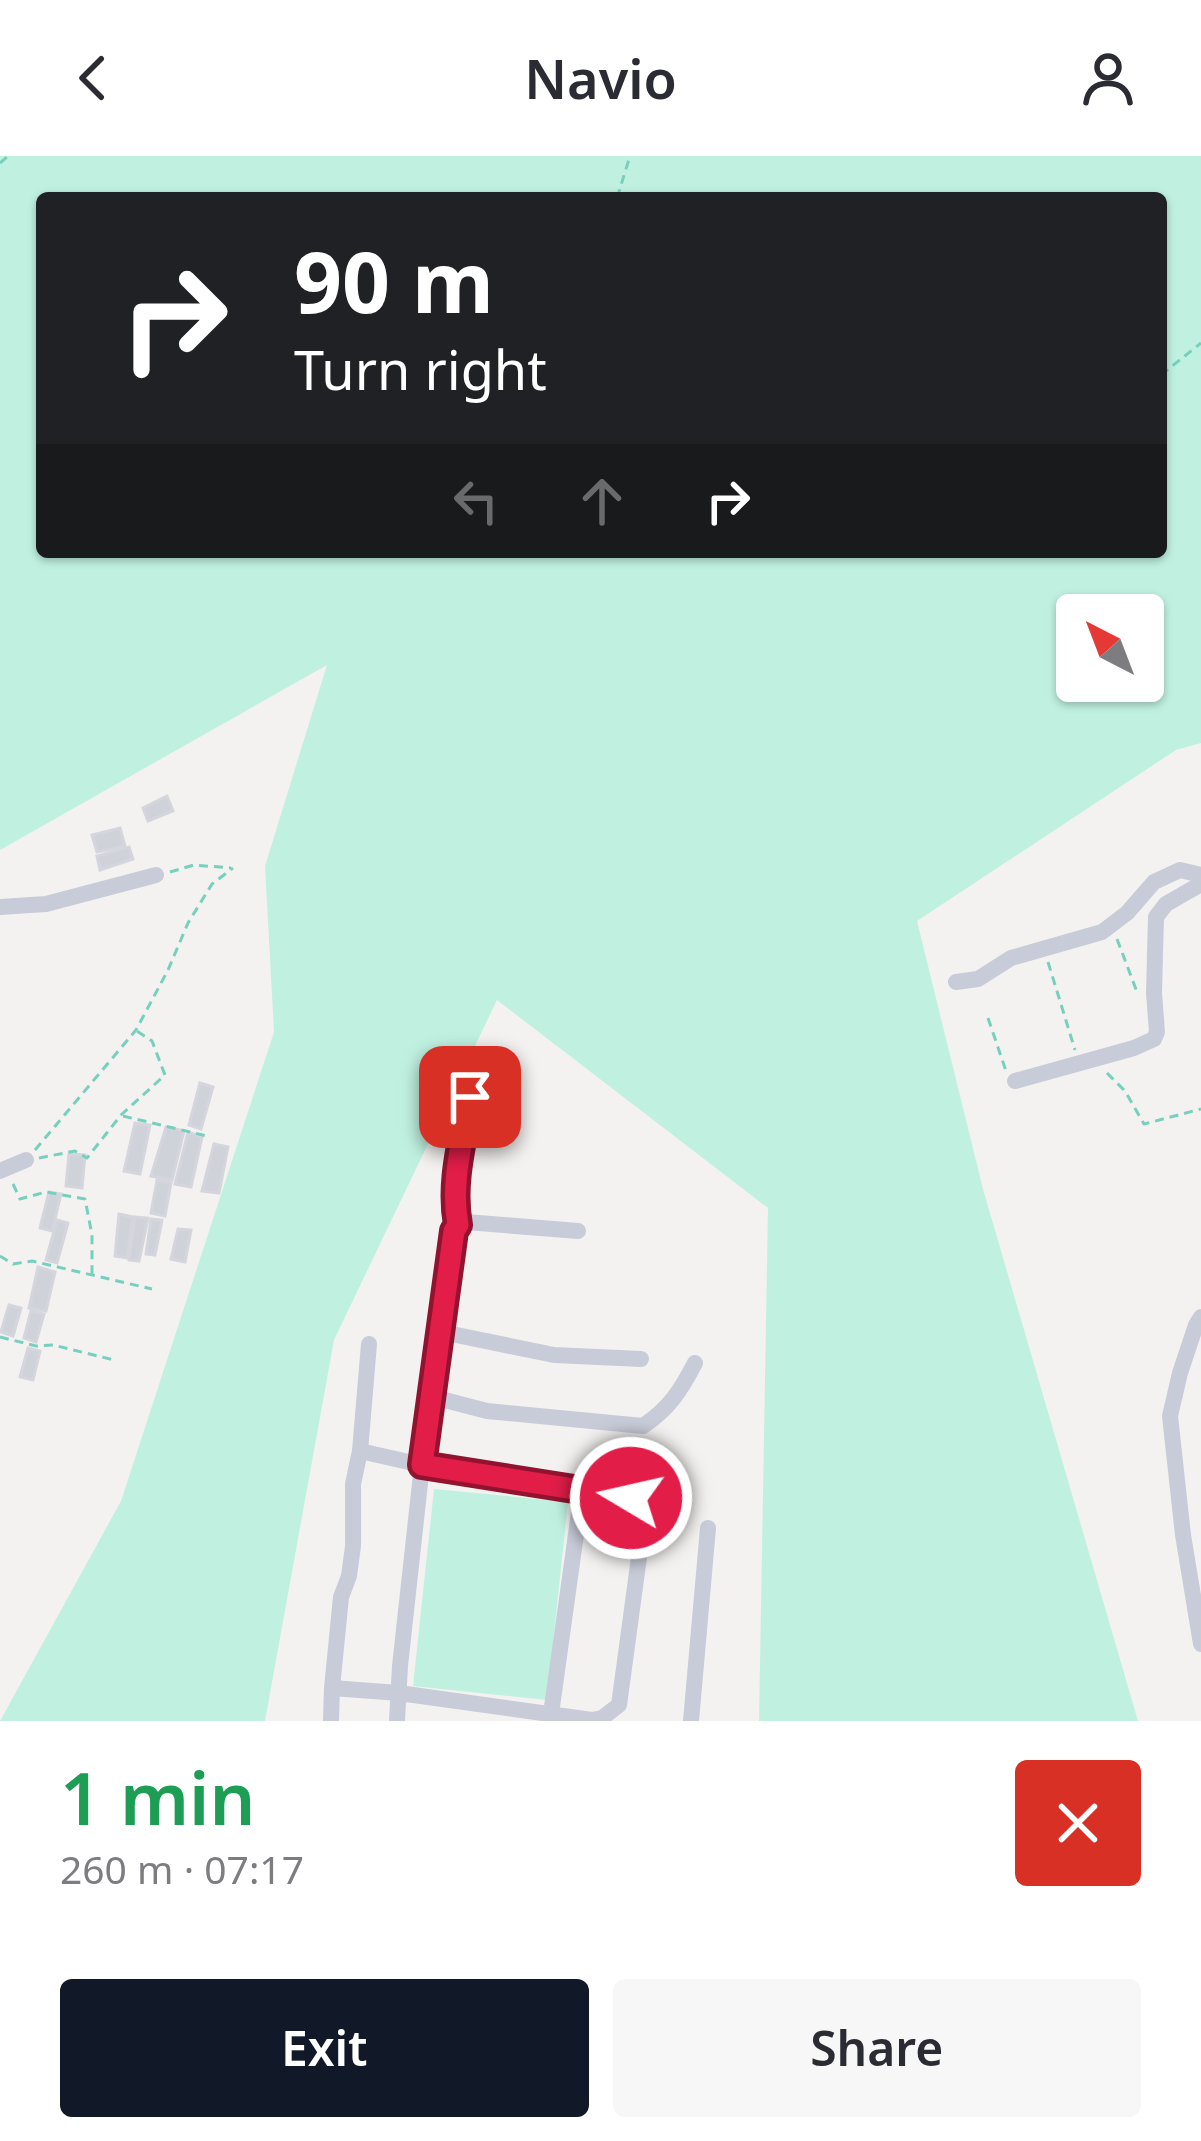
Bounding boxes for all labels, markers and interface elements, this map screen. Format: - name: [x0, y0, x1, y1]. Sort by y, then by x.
- text: Navio: [524, 41, 677, 115]
- icon: back: [60, 45, 126, 111]
- icon: person: [1075, 45, 1141, 111]
- text: 90 m: [294, 223, 494, 338]
- icon: right: [96, 240, 252, 396]
- text: Turn right: [294, 332, 547, 406]
- icon: left: [443, 468, 509, 534]
- icon: ahead: [569, 468, 635, 534]
- icon: right: [695, 468, 761, 534]
- north arrow: [1056, 594, 1164, 702]
- map controls: [1056, 594, 1164, 702]
- pin: [419, 1046, 521, 1148]
- icon: arrive: [437, 1064, 503, 1130]
- position arrow: [568, 1435, 694, 1561]
- text: 1 min: [60, 1748, 255, 1846]
- button: close: [1015, 1760, 1141, 1886]
- text: 260 m · 07:17: [60, 1842, 304, 1895]
- button: Exit: [60, 1979, 589, 2117]
- button: Share: [613, 1979, 1141, 2117]

